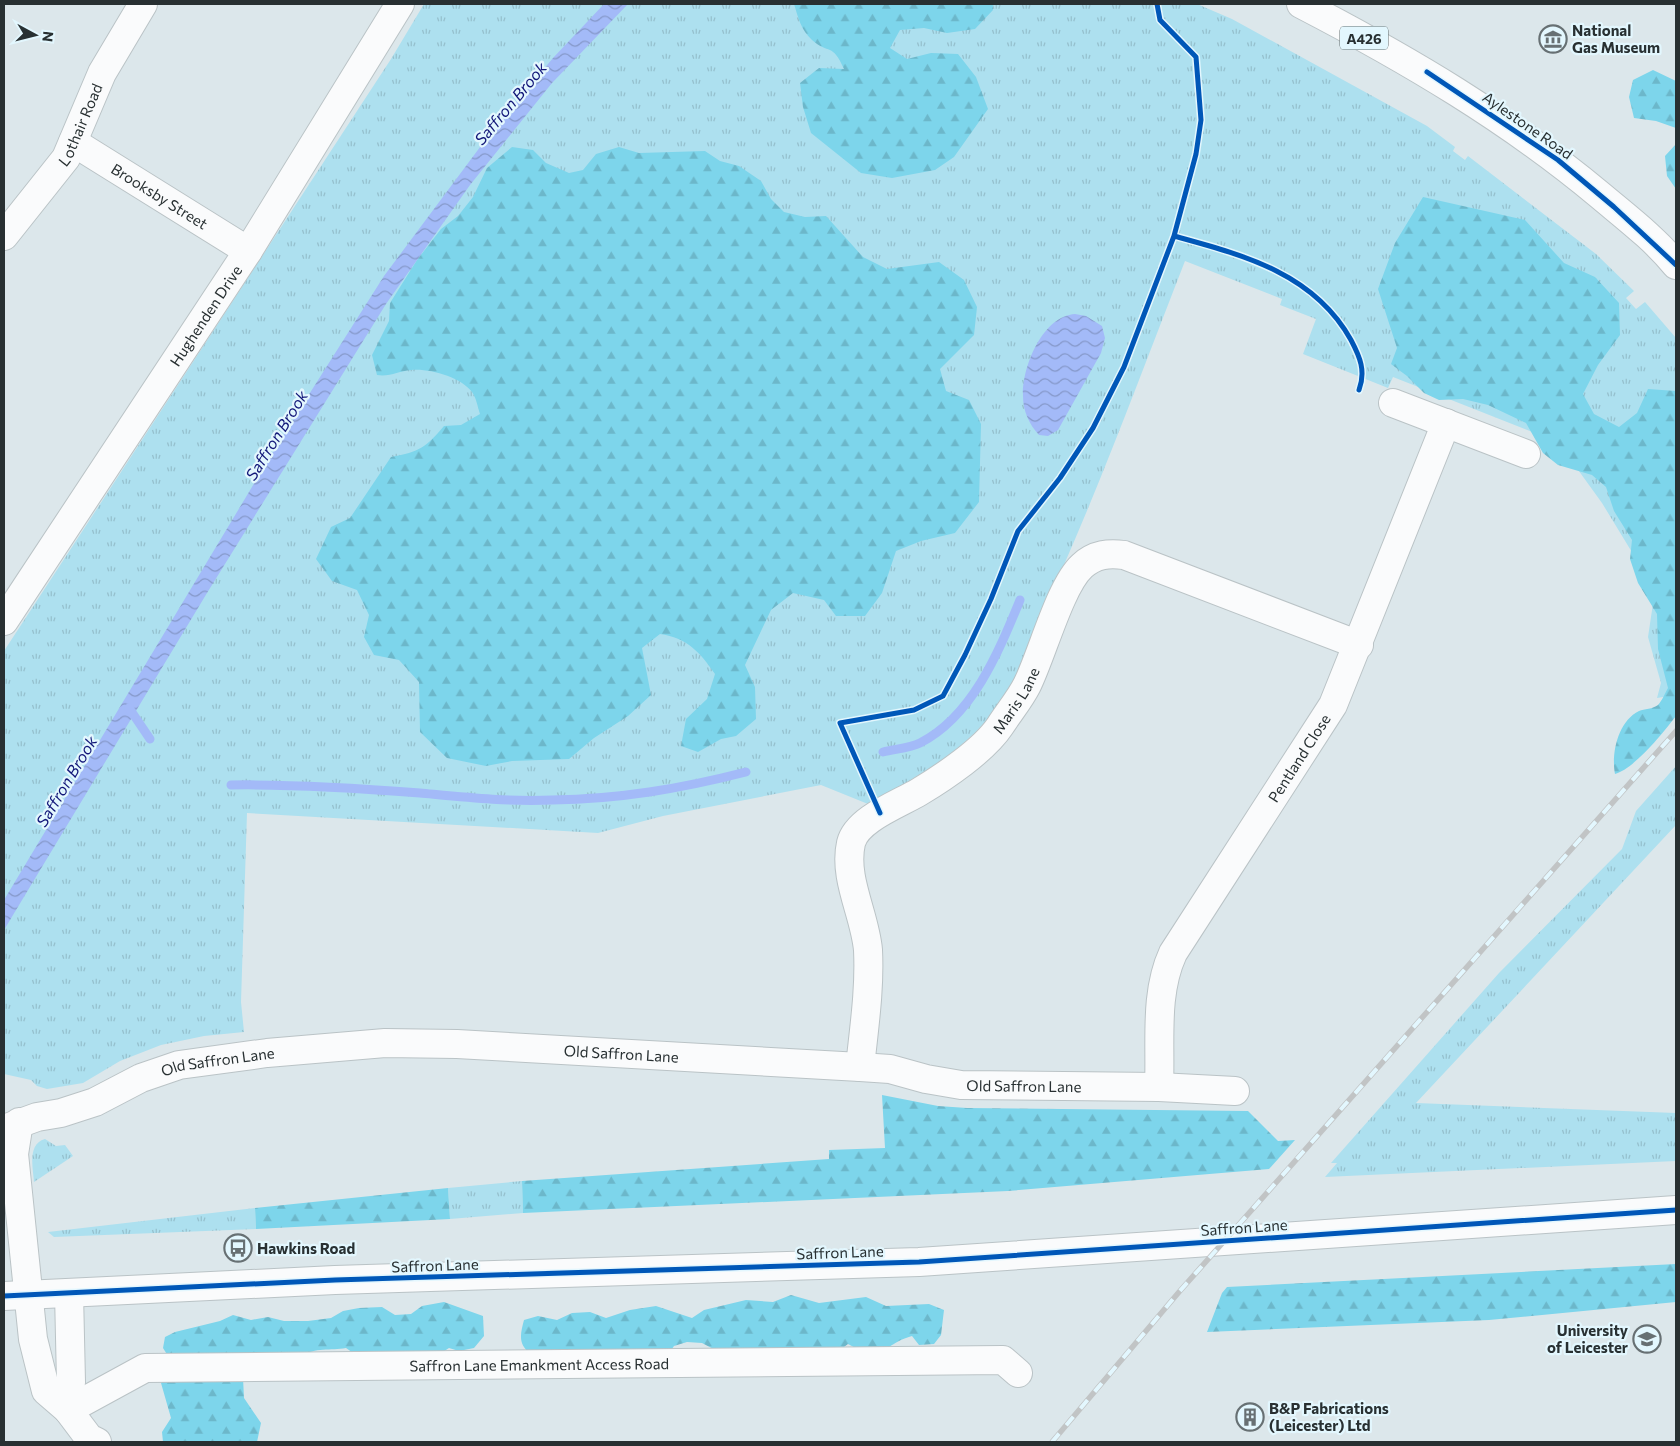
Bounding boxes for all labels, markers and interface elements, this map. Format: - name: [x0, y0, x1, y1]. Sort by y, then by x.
- north arrow: [10, 10, 60, 60]
- place label: National Gas Museum: [1572, 21, 1660, 56]
- museum icon: National Gas Museum: [1538, 24, 1568, 54]
- road number: A426: [1340, 26, 1388, 49]
- text: N: [39, 30, 57, 43]
- water label: Saffron Brook: [470, 58, 550, 148]
- street label: Lothair Road: [54, 81, 106, 170]
- street label: Aylestone Road: [1480, 87, 1576, 163]
- street label: Brooksby Street: [108, 159, 211, 233]
- street label: Hughenden Drive: [166, 261, 245, 369]
- water label: Saffron Brook: [241, 386, 311, 483]
- street label: Maris Lane: [989, 665, 1043, 737]
- street label: Pentland Close: [1264, 710, 1334, 805]
- water label: Saffron Brook: [32, 732, 101, 830]
- street label: Old Saffron Lane: [563, 1041, 679, 1066]
- street label: Old Saffron Lane: [158, 1043, 275, 1080]
- street label: Old Saffron Lane: [966, 1076, 1082, 1095]
- street label: Saffron Lane: [1200, 1215, 1288, 1239]
- bus stop icon: Hawkins Road: [223, 1233, 253, 1263]
- place label: Hawkins Road: [257, 1239, 355, 1257]
- street label: Saffron Lane: [796, 1241, 884, 1263]
- street label: Saffron Lane: [391, 1254, 479, 1276]
- place label: University of Leicester: [1547, 1321, 1629, 1356]
- school or university icon: University of Leicester: [1632, 1324, 1662, 1354]
- street label: Saffron Lane Emankment Access Road: [409, 1354, 669, 1375]
- place label: B&P Fabrications (Leicester) Ltd: [1269, 1399, 1389, 1434]
- building icon: B&P Fabrications (Leicester) Ltd: [1235, 1402, 1265, 1432]

